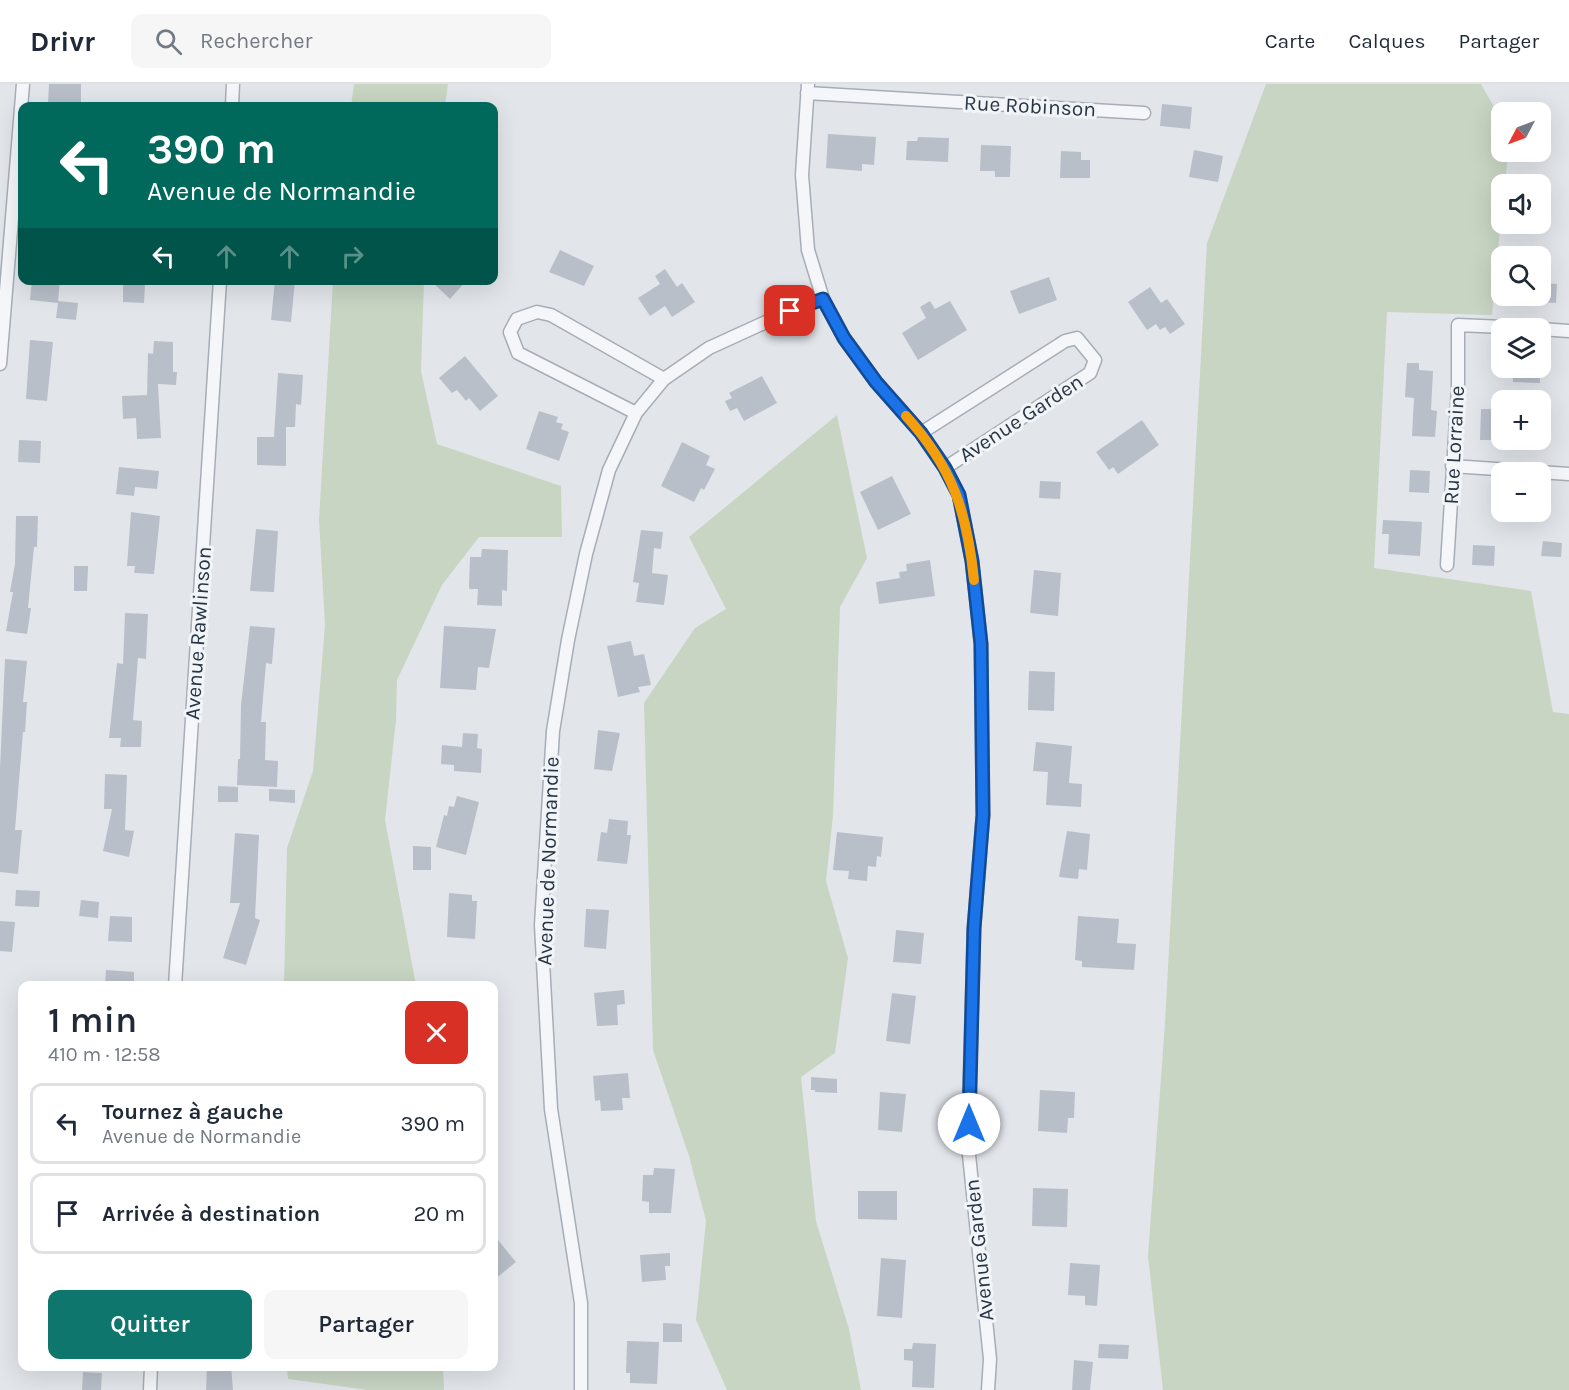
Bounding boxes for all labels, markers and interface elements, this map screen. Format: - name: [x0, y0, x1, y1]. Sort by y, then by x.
- search box: [131, 14, 551, 68]
- text: Drivr: [30, 25, 95, 58]
- icon: search: [152, 25, 185, 58]
- text: Rechercher: [200, 28, 312, 54]
- text: Carte: [1265, 29, 1315, 53]
- text: Calques: [1348, 29, 1426, 53]
- text: Partager: [1459, 29, 1539, 53]
- street label: Rue Robinson: [963, 91, 1097, 121]
- north arrow: [1491, 102, 1551, 162]
- map controls: [1491, 102, 1551, 522]
- text: 390 m: [147, 124, 276, 174]
- icon: left: [48, 126, 126, 204]
- button: sound: [1491, 174, 1551, 234]
- text: Avenue de Normandie: [147, 175, 416, 207]
- icon: left: [147, 240, 180, 273]
- icon: ahead: [210, 240, 243, 273]
- icon: ahead: [273, 240, 306, 273]
- icon: right: [336, 240, 369, 273]
- button: search: [1491, 246, 1551, 306]
- pin: [764, 285, 815, 336]
- icon: arrive: [773, 294, 806, 327]
- button: layers: [1491, 318, 1551, 378]
- street label: Avenue Garden: [955, 369, 1087, 467]
- street label: Rue Lorraine: [1439, 385, 1469, 505]
- button: +: [1491, 390, 1551, 450]
- button: −: [1491, 462, 1551, 522]
- street label: Avenue Rawlinson: [180, 546, 216, 720]
- street label: Avenue de Normandie: [532, 756, 564, 966]
- text: 1 min: [48, 999, 137, 1041]
- button: close: [405, 1001, 468, 1064]
- text: 410 m · 12:58: [48, 1043, 161, 1066]
- position arrow: [937, 1092, 1001, 1156]
- text: Tournez à gauche: [102, 1099, 283, 1125]
- icon: left: [51, 1107, 84, 1140]
- text: 390 m: [400, 1111, 465, 1137]
- text: Avenue de Normandie: [102, 1125, 301, 1148]
- street label: Avenue Garden: [960, 1178, 998, 1322]
- icon: arrive: [51, 1197, 84, 1230]
- text: Arrivée à destination: [102, 1201, 320, 1227]
- text: 20 m: [413, 1201, 465, 1227]
- button: Quitter: [48, 1290, 252, 1359]
- button: Partager: [264, 1290, 468, 1359]

